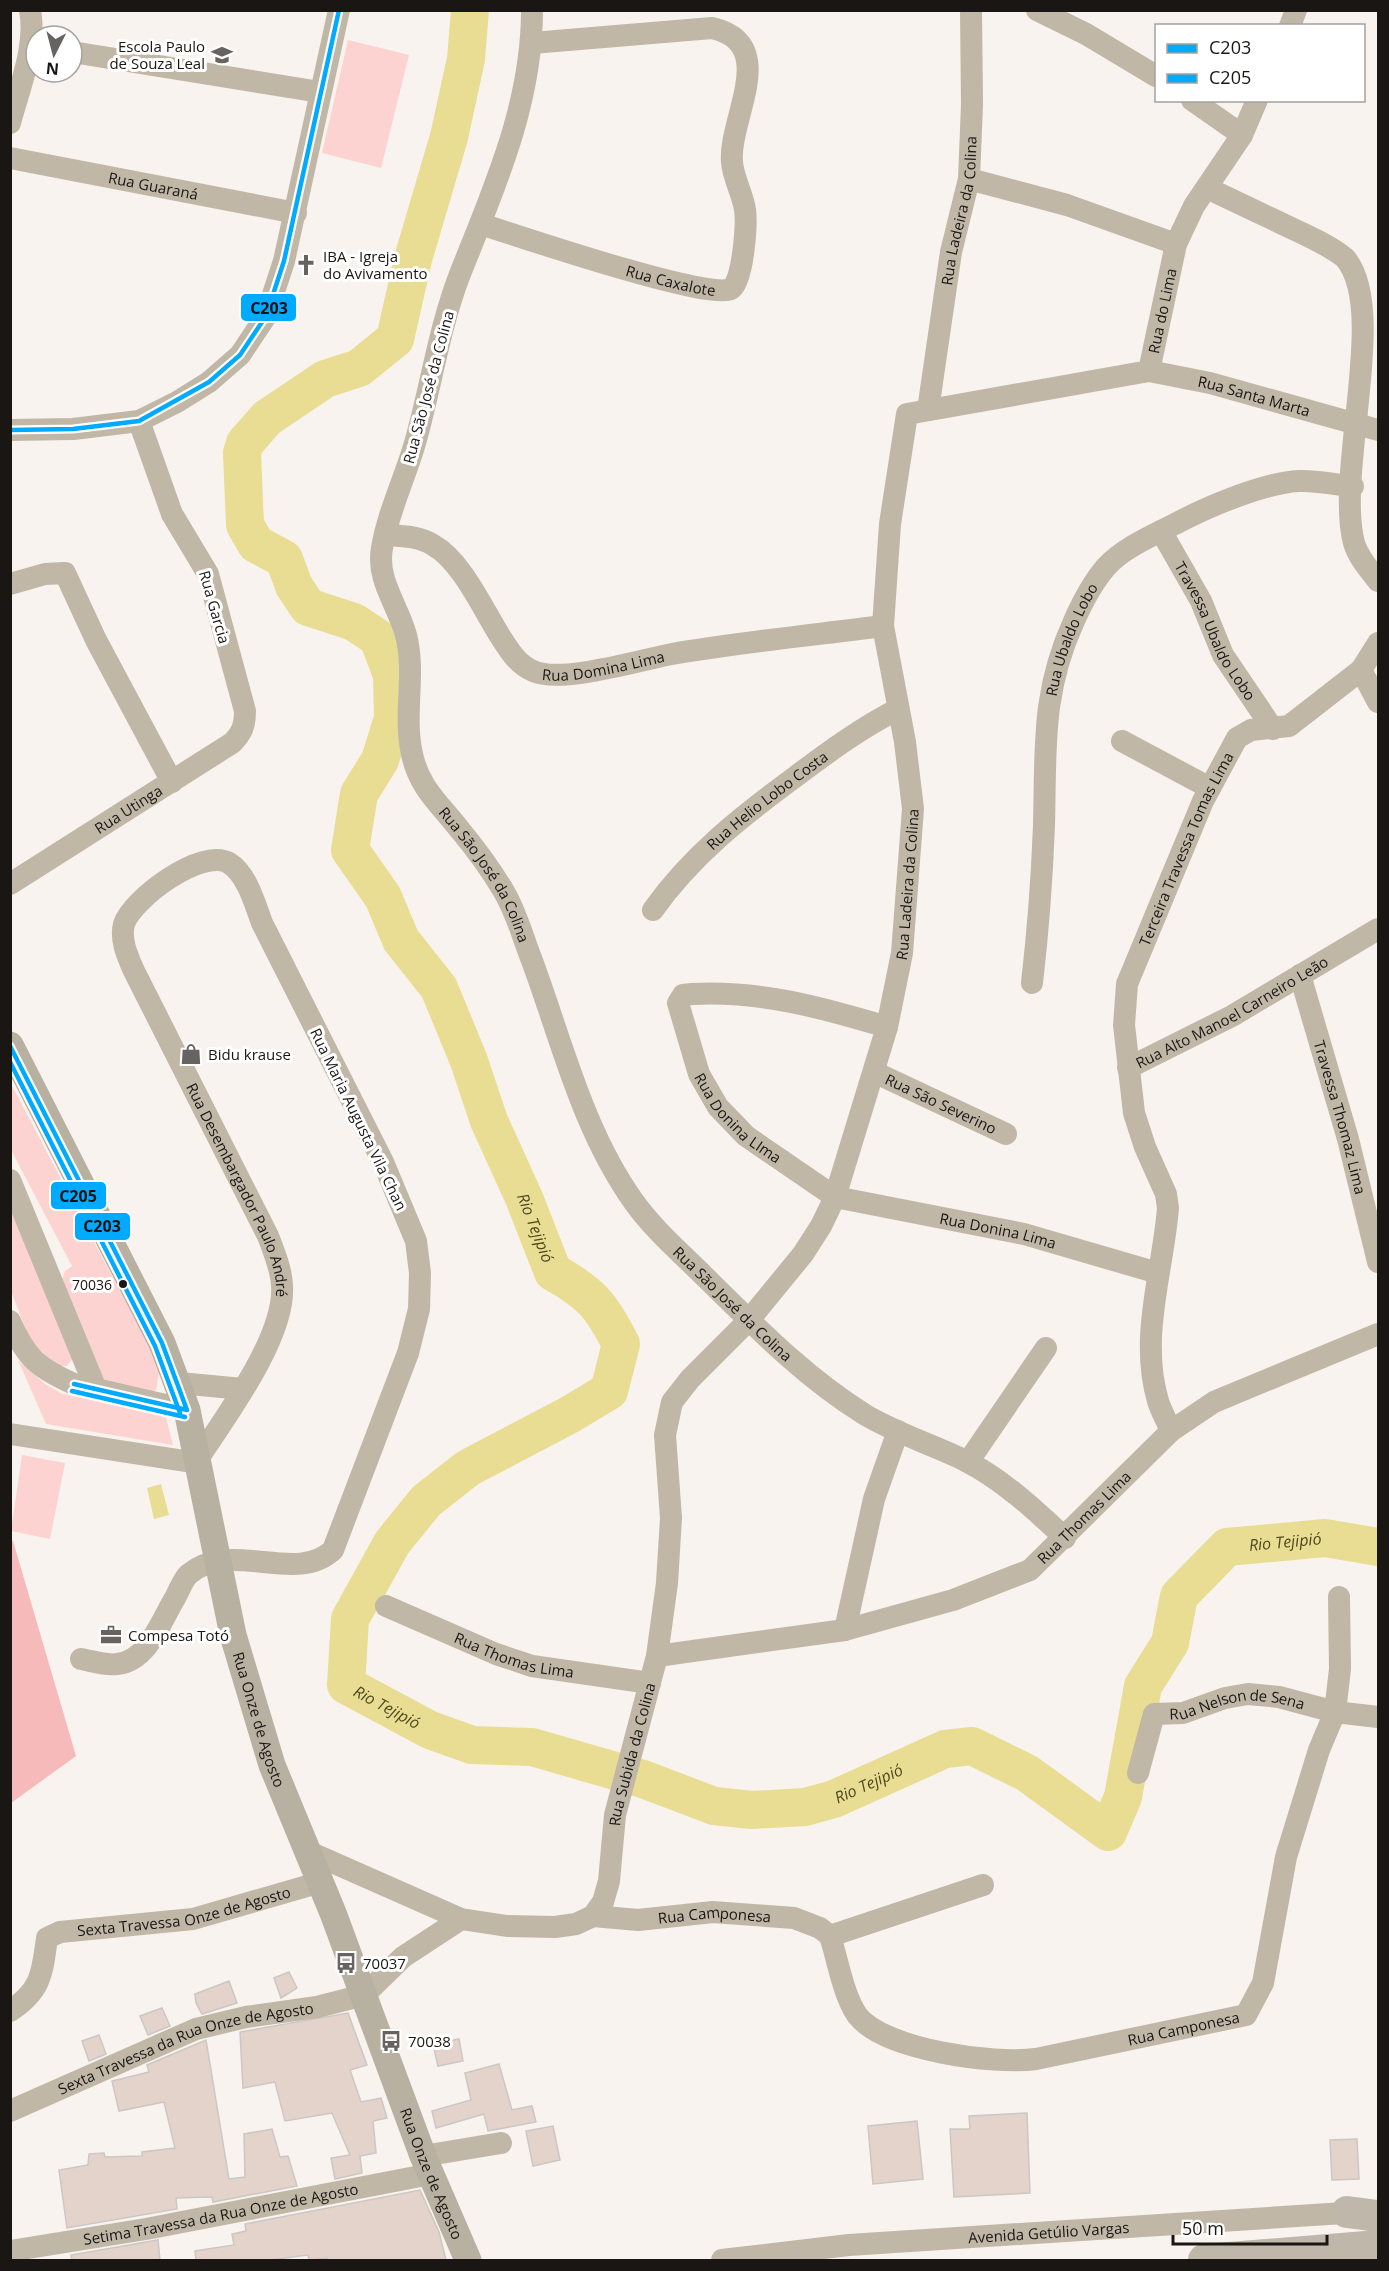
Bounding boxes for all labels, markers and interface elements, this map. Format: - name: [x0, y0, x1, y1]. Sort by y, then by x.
- north arrow: [24, 24, 84, 84]
- legend: [1155, 24, 1365, 102]
- text: C203: [1209, 35, 1251, 59]
- place label: Escola Paulo de Souza Leal: [109, 36, 205, 73]
- school or university icon: Escola Paulo de Souza Leal: [210, 43, 234, 67]
- text: N: [45, 57, 60, 81]
- text: C205: [1209, 65, 1251, 89]
- street label: Rua Ladeira da Colina: [936, 136, 981, 287]
- street label: Rua Guaraná: [107, 167, 200, 204]
- place label: IBA - Igreja do Avivamento: [323, 246, 428, 283]
- church icon: IBA - Igreja do Avivamento: [294, 253, 318, 277]
- street label: Rua Caxalote: [624, 260, 717, 300]
- street label: Rua do Lima: [1143, 266, 1181, 355]
- line badge: C203: [240, 293, 297, 322]
- text: C203: [250, 297, 288, 319]
- street label: Rua São José da Colina: [398, 308, 458, 466]
- street label: Rua Santa Marta: [1196, 371, 1313, 421]
- street label: Travessa Ubaldo Lobo: [1170, 558, 1261, 704]
- street label: Rua Garcia: [195, 568, 235, 646]
- street label: Rua Ubaldo Lobo: [1041, 579, 1102, 698]
- street label: Rua Domina Lima: [541, 646, 666, 685]
- street label: Rua Helio Lobo Costa: [702, 746, 831, 854]
- street label: Terceira Travessa Tomas Lima: [1134, 748, 1238, 949]
- street label: Rua Utinga: [91, 780, 166, 838]
- street label: Rua São José da Colina: [435, 802, 534, 945]
- street label: Rua Ladeira da Colina: [891, 808, 923, 962]
- street label: Rua Alto Manoel Carneiro Leão: [1132, 951, 1332, 1073]
- street label: Rua Maria Augusta Vila Chan: [306, 1025, 412, 1213]
- street label: Travessa Thomaz Lima: [1310, 1038, 1371, 1196]
- shop icon: Bidu krause: [179, 1042, 203, 1066]
- place label: Bidu krause: [208, 1044, 291, 1064]
- street label: Rua Donina LIma: [690, 1069, 785, 1167]
- street label: Rua São Severino: [882, 1069, 1000, 1138]
- street label: Rua Desembargador Paulo André: [182, 1079, 292, 1297]
- line badge: C205: [50, 1181, 107, 1210]
- text: C205: [59, 1185, 97, 1207]
- water label: Rio Tejipió: [512, 1190, 559, 1266]
- street label: Rua Donina Lima: [938, 1208, 1059, 1253]
- line badge: C203: [74, 1212, 131, 1241]
- text: C203: [83, 1215, 121, 1237]
- street label: Rua São José da Colina: [669, 1242, 797, 1366]
- place label: 70036: [72, 1275, 112, 1294]
- marker: 70036: [117, 1278, 129, 1290]
- street label: Rua Thomas Lima: [1032, 1466, 1135, 1568]
- water label: Rio Tejipió: [1248, 1527, 1322, 1556]
- office icon: Compesa Totó: [99, 1623, 123, 1647]
- place label: Compesa Totó: [128, 1625, 229, 1645]
- street label: Rua Thomas Lima: [451, 1627, 575, 1682]
- street label: Rua Onze de Agosto: [229, 1649, 290, 1790]
- water label: Rio Tejipió: [350, 1680, 424, 1734]
- street label: Rua Subida da Colina: [604, 1680, 660, 1827]
- street label: Rua Nelson de Sena: [1169, 1684, 1307, 1724]
- water label: Rio Tejipió: [831, 1758, 906, 1808]
- street label: Sexta Travessa Onze de Agosto: [76, 1881, 293, 1940]
- street label: Rua Camponesa: [657, 1901, 772, 1928]
- bus stop icon: 70037: [334, 1951, 358, 1975]
- place label: 70037: [363, 1953, 406, 1973]
- street label: Sexta Travessa da Rua Onze de Agosto: [55, 1998, 315, 2099]
- street label: Rua Camponesa: [1126, 2007, 1241, 2050]
- bus stop icon: 70038: [379, 2029, 403, 2053]
- place label: 70038: [408, 2031, 451, 2051]
- street label: Rua Onze de Agosto: [396, 2105, 468, 2242]
- street label: Setima Travessa da Rua Onze de Agosto: [82, 2178, 360, 2249]
- scale bar: [1173, 2208, 1328, 2246]
- text: 50 m: [1182, 2216, 1224, 2240]
- street label: Avenida Getúlio Vargas: [968, 2217, 1130, 2247]

